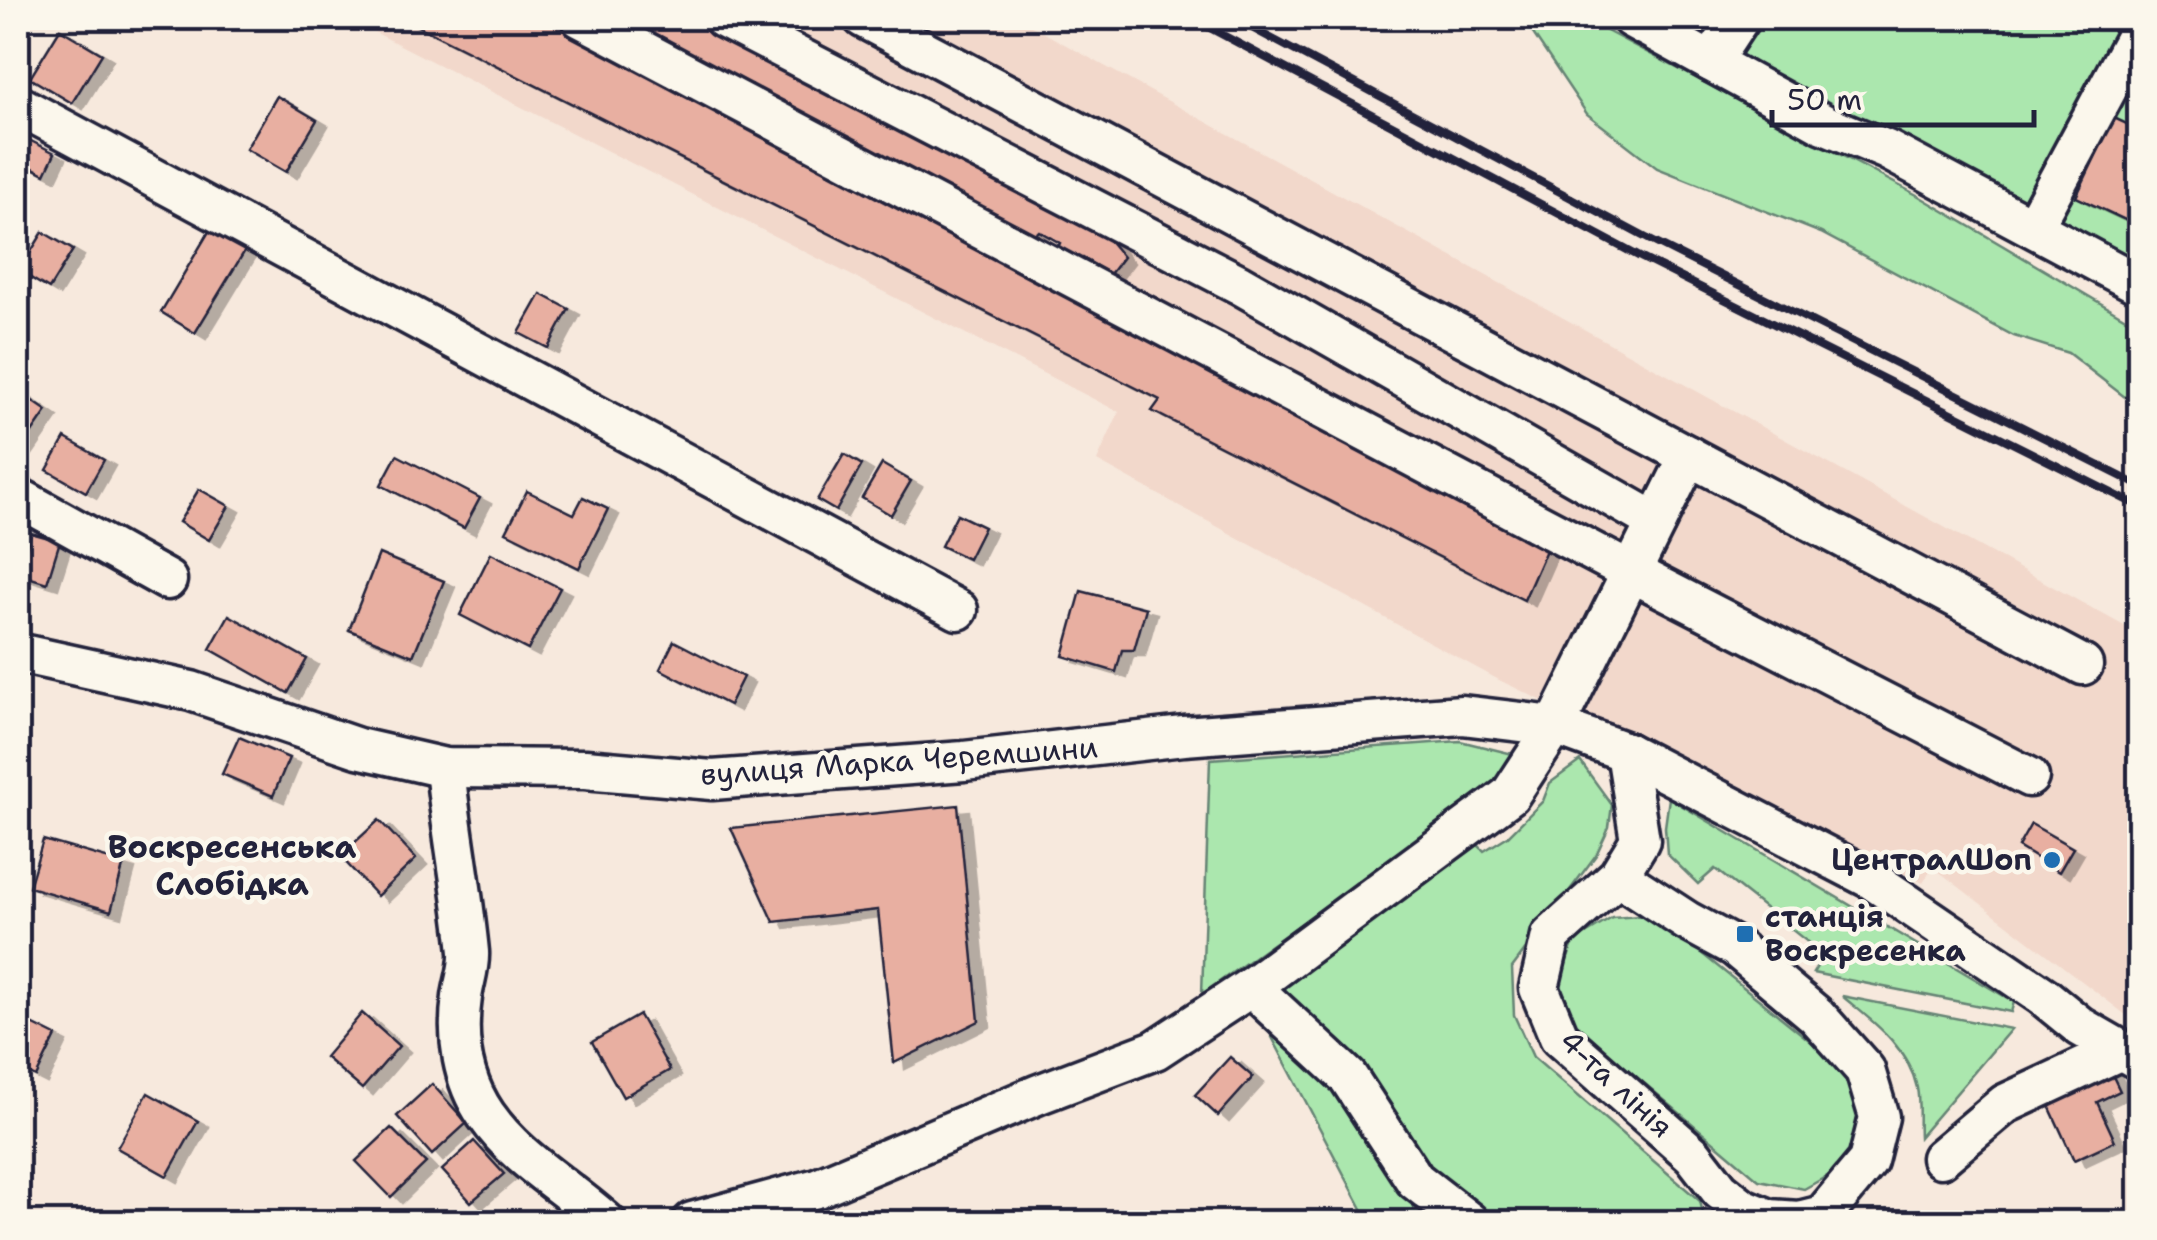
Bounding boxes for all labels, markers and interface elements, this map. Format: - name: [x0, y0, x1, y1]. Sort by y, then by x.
- scale bar: [1772, 65, 2034, 127]
- text: 50 m: [1787, 79, 1862, 120]
- street label: вулиця Марка Черемшини: [699, 726, 1099, 795]
- district label: Воскресенська Слобідка: [108, 825, 356, 905]
- place label: ЦентралШоп: [1831, 839, 2032, 880]
- marker: ЦентралШоп: [2041, 849, 2063, 871]
- place label: станція Воскресенка: [1765, 896, 1966, 971]
- marker: станція Воскресенка: [1734, 923, 1756, 945]
- street label: 4-та лінія: [1551, 1020, 1682, 1147]

